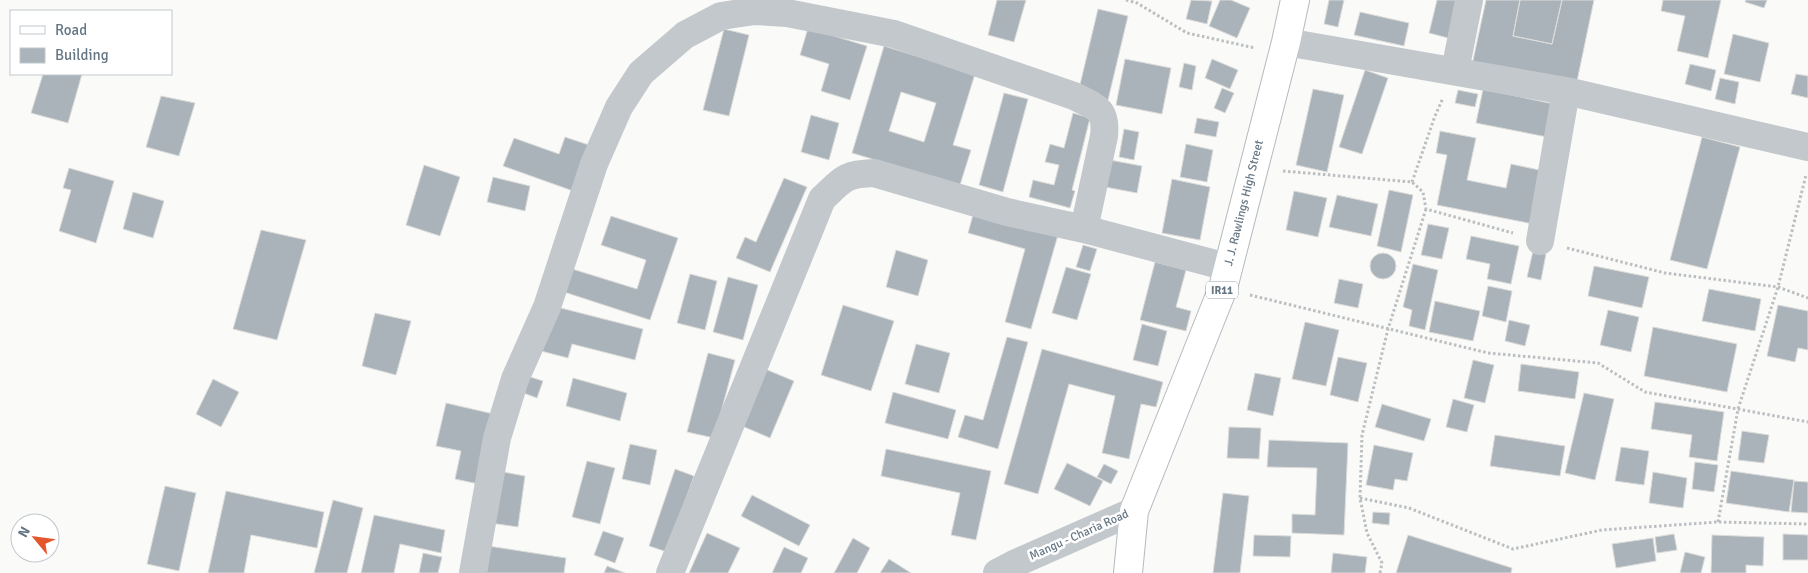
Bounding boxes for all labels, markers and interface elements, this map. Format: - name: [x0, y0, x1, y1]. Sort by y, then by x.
- legend: [10, 10, 172, 75]
- text: Road: [55, 21, 87, 39]
- text: Building: [55, 46, 109, 64]
- street label: J. J. Rawlings High Street: [1221, 139, 1267, 267]
- road number: IR11: [1206, 282, 1238, 298]
- street label: Mangu - Charia Road: [1027, 506, 1131, 564]
- north arrow: [10, 513, 60, 563]
- text: N: [14, 524, 34, 540]

